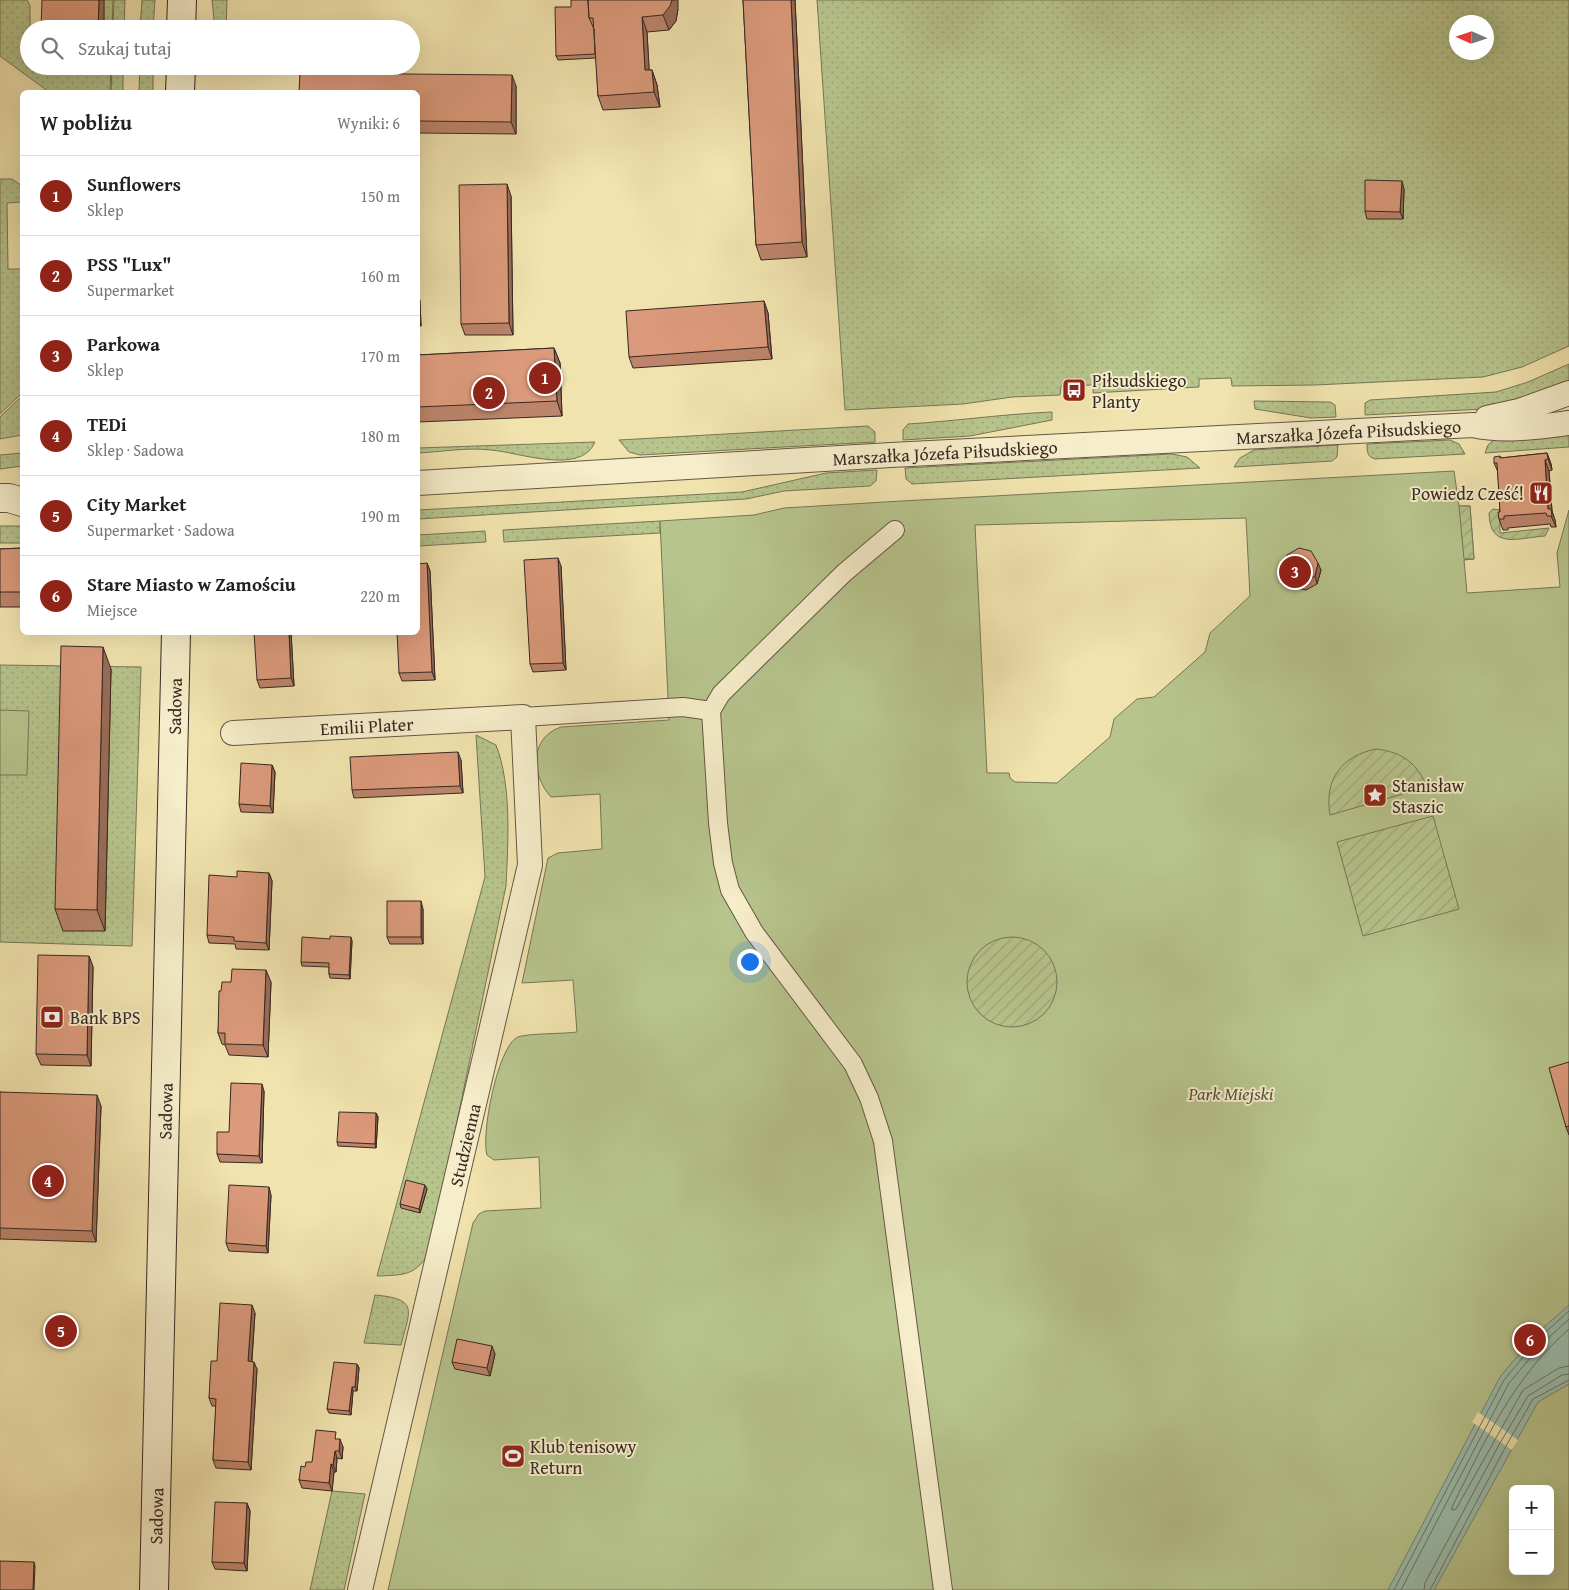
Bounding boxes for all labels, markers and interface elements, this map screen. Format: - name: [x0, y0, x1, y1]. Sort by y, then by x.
- north arrow: [1449, 15, 1494, 60]
- search box: [20, 20, 420, 75]
- icon: search: [38, 34, 66, 62]
- text: Szukaj tutaj: [78, 34, 172, 62]
- text: W pobliżu: [40, 107, 132, 138]
- text: Wyniki: 6: [337, 111, 400, 135]
- text: Sunflowers: [87, 170, 181, 198]
- text: 1: [52, 184, 60, 208]
- text: 150 m: [360, 184, 400, 208]
- text: Sklep: [87, 198, 124, 222]
- text: PSS "Lux": [87, 250, 171, 278]
- text: 2: [52, 264, 60, 288]
- text: 160 m: [360, 264, 400, 288]
- text: Supermarket: [87, 278, 174, 302]
- text: Parkowa: [87, 330, 160, 358]
- text: 3: [52, 344, 60, 368]
- text: 170 m: [360, 344, 400, 368]
- text: Sklep: [87, 358, 124, 382]
- pin: 1: [529, 359, 561, 397]
- place label: Piłsudskiego Planty: [1092, 367, 1186, 415]
- pin: 2: [473, 374, 505, 412]
- bus stop icon: Piłsudskiego Planty: [1061, 377, 1087, 403]
- text: TEDi: [87, 410, 127, 438]
- street label: Marszałka Józefa Piłsudskiego: [1235, 412, 1462, 451]
- text: 4: [52, 424, 60, 448]
- text: 180 m: [360, 424, 400, 448]
- street label: Marszałka Józefa Piłsudskiego: [832, 433, 1058, 472]
- text: Sklep · Sadowa: [87, 438, 184, 462]
- place label: Powiedz Cześć!: [1411, 480, 1524, 507]
- restaurant icon: Powiedz Cześć!: [1528, 480, 1554, 506]
- text: City Market: [87, 490, 187, 518]
- text: 5: [52, 504, 60, 528]
- text: 190 m: [360, 504, 400, 528]
- text: Supermarket · Sadowa: [87, 518, 235, 542]
- pin: 3: [1279, 553, 1311, 591]
- text: Stare Miasto w Zamościu: [87, 570, 296, 598]
- text: 6: [52, 584, 60, 608]
- text: 220 m: [360, 584, 400, 608]
- text: Miejsce: [87, 598, 137, 622]
- street label: Sadowa: [160, 677, 188, 735]
- street label: Emilii Plater: [319, 710, 415, 742]
- place label: Stanisław Staszic: [1392, 772, 1464, 820]
- place icon: Stanisław Staszic: [1362, 782, 1388, 808]
- your location: [737, 949, 763, 975]
- bank icon: Bank BPS: [39, 1004, 65, 1030]
- place label: Bank BPS: [70, 1004, 141, 1031]
- park label: Park Miejski: [1188, 1080, 1274, 1107]
- street label: Sadowa: [151, 1082, 179, 1140]
- street label: Studzienna: [442, 1100, 488, 1189]
- pin: 4: [32, 1162, 64, 1200]
- pin: 5: [45, 1312, 77, 1350]
- pin: 6: [1514, 1321, 1546, 1359]
- place label: Klub tenisowy Return: [530, 1433, 637, 1481]
- sports icon: Klub tenisowy Return: [500, 1443, 526, 1469]
- map controls: [1509, 1485, 1554, 1575]
- button: +: [1509, 1485, 1554, 1530]
- street label: Sadowa: [142, 1487, 170, 1545]
- button: −: [1509, 1530, 1554, 1575]

